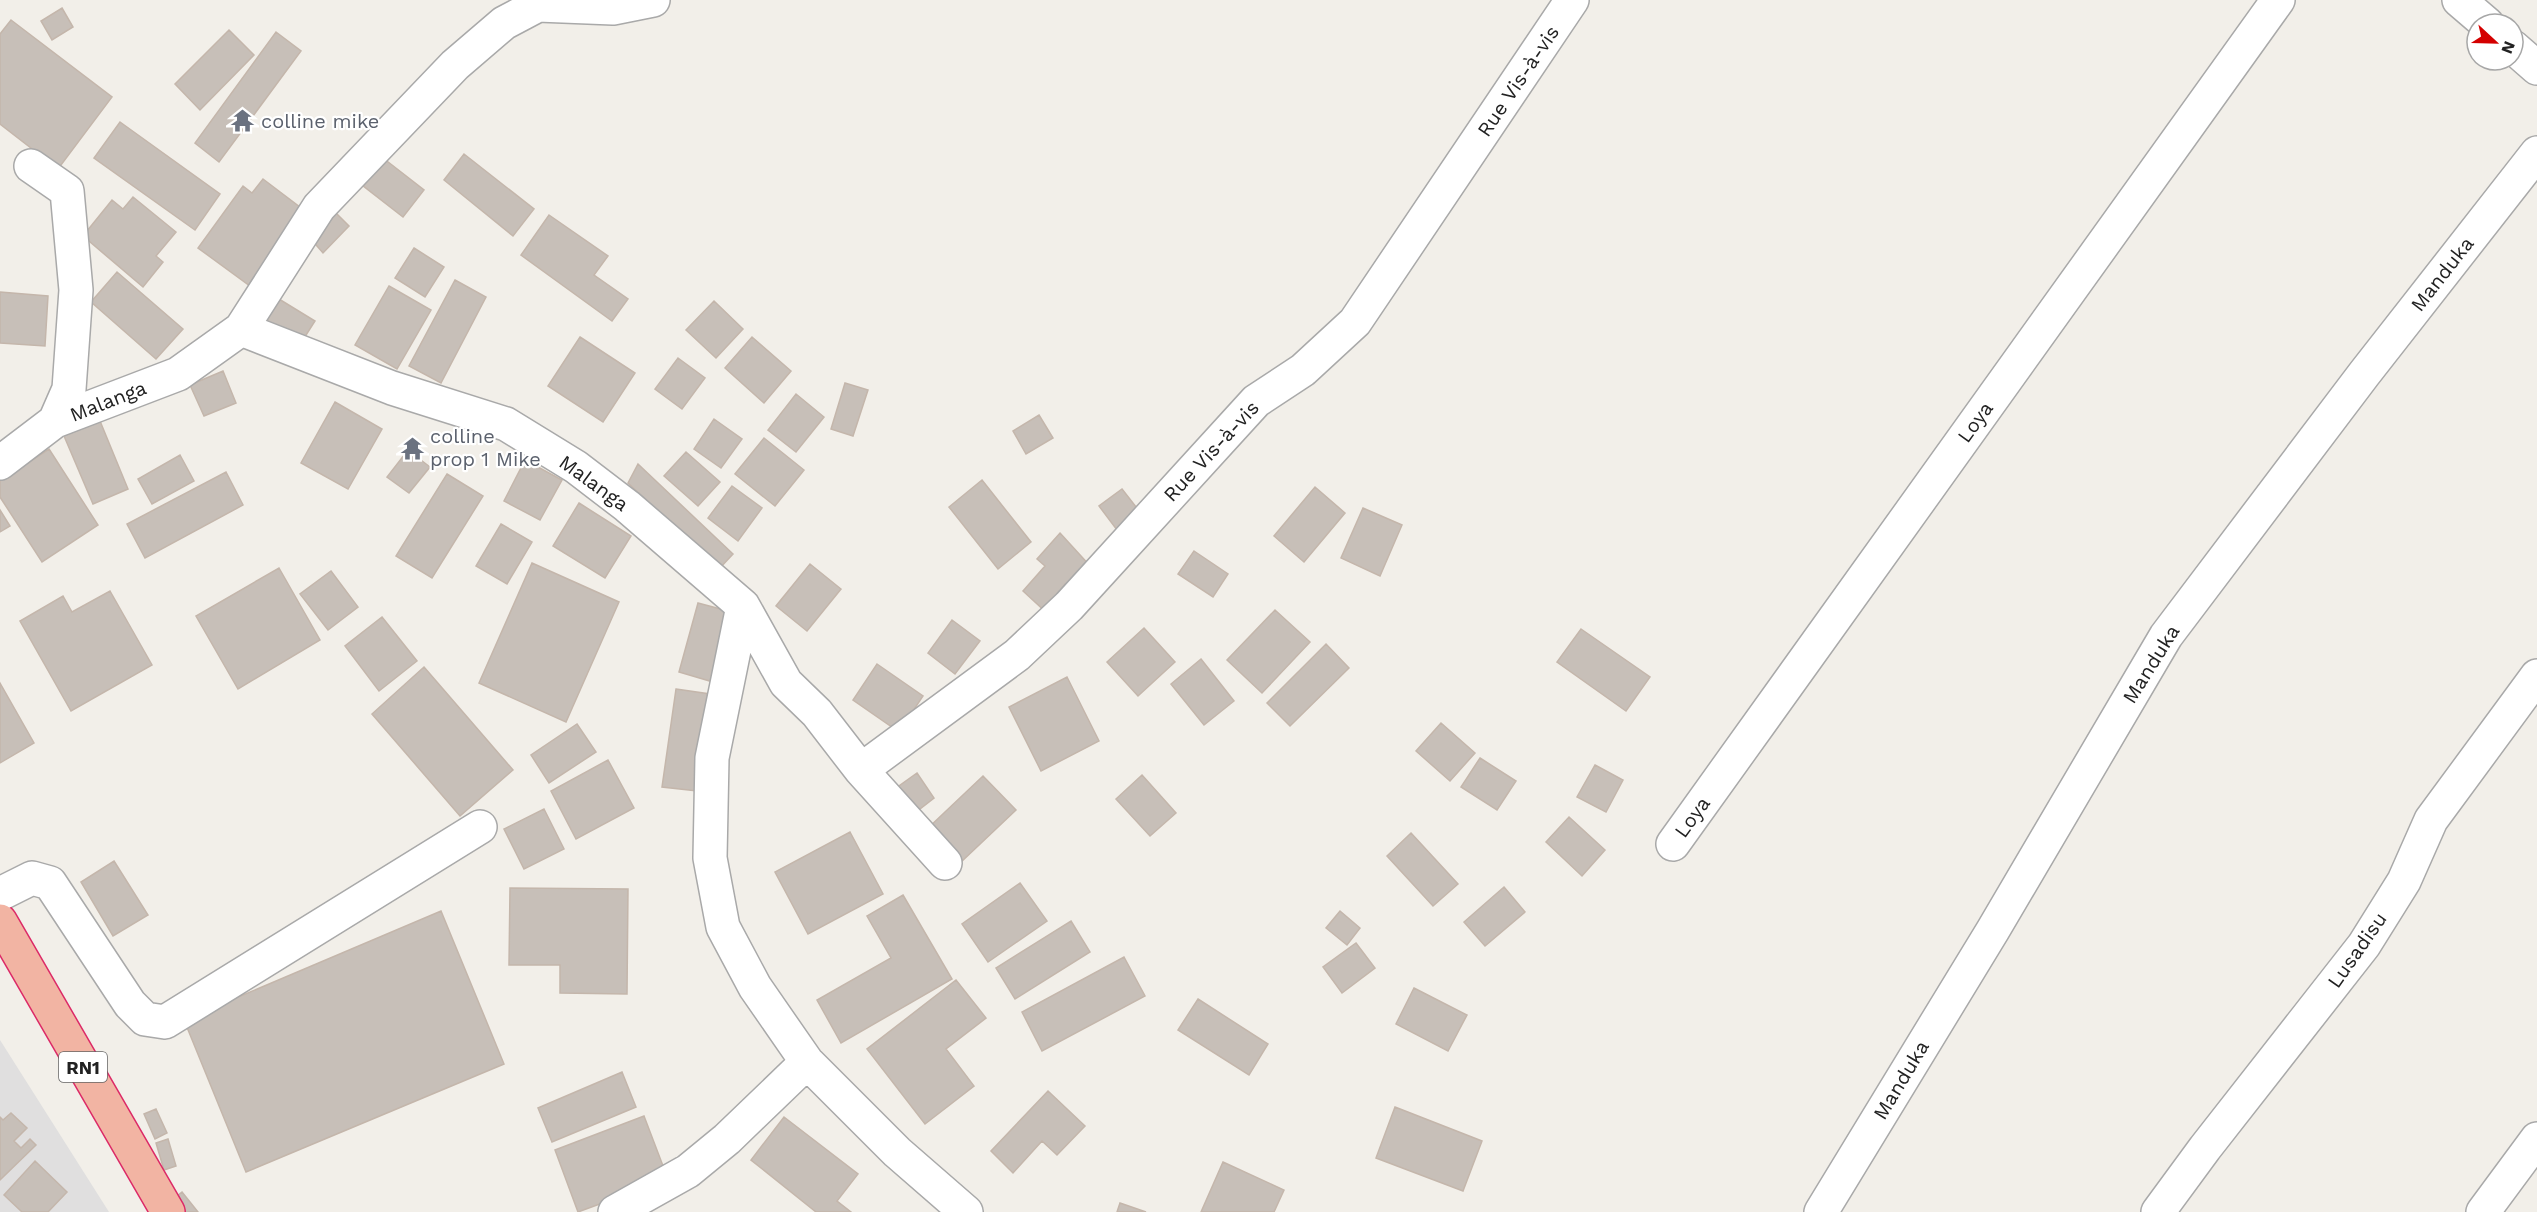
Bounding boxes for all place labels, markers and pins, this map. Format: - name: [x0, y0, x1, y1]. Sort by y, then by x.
- temple icon: colline mike: [230, 108, 256, 134]
- place label: colline mike: [261, 109, 379, 133]
- place label: colline prop 1 Mike: [430, 424, 541, 471]
- temple icon: colline prop 1 Mike: [399, 435, 425, 461]

